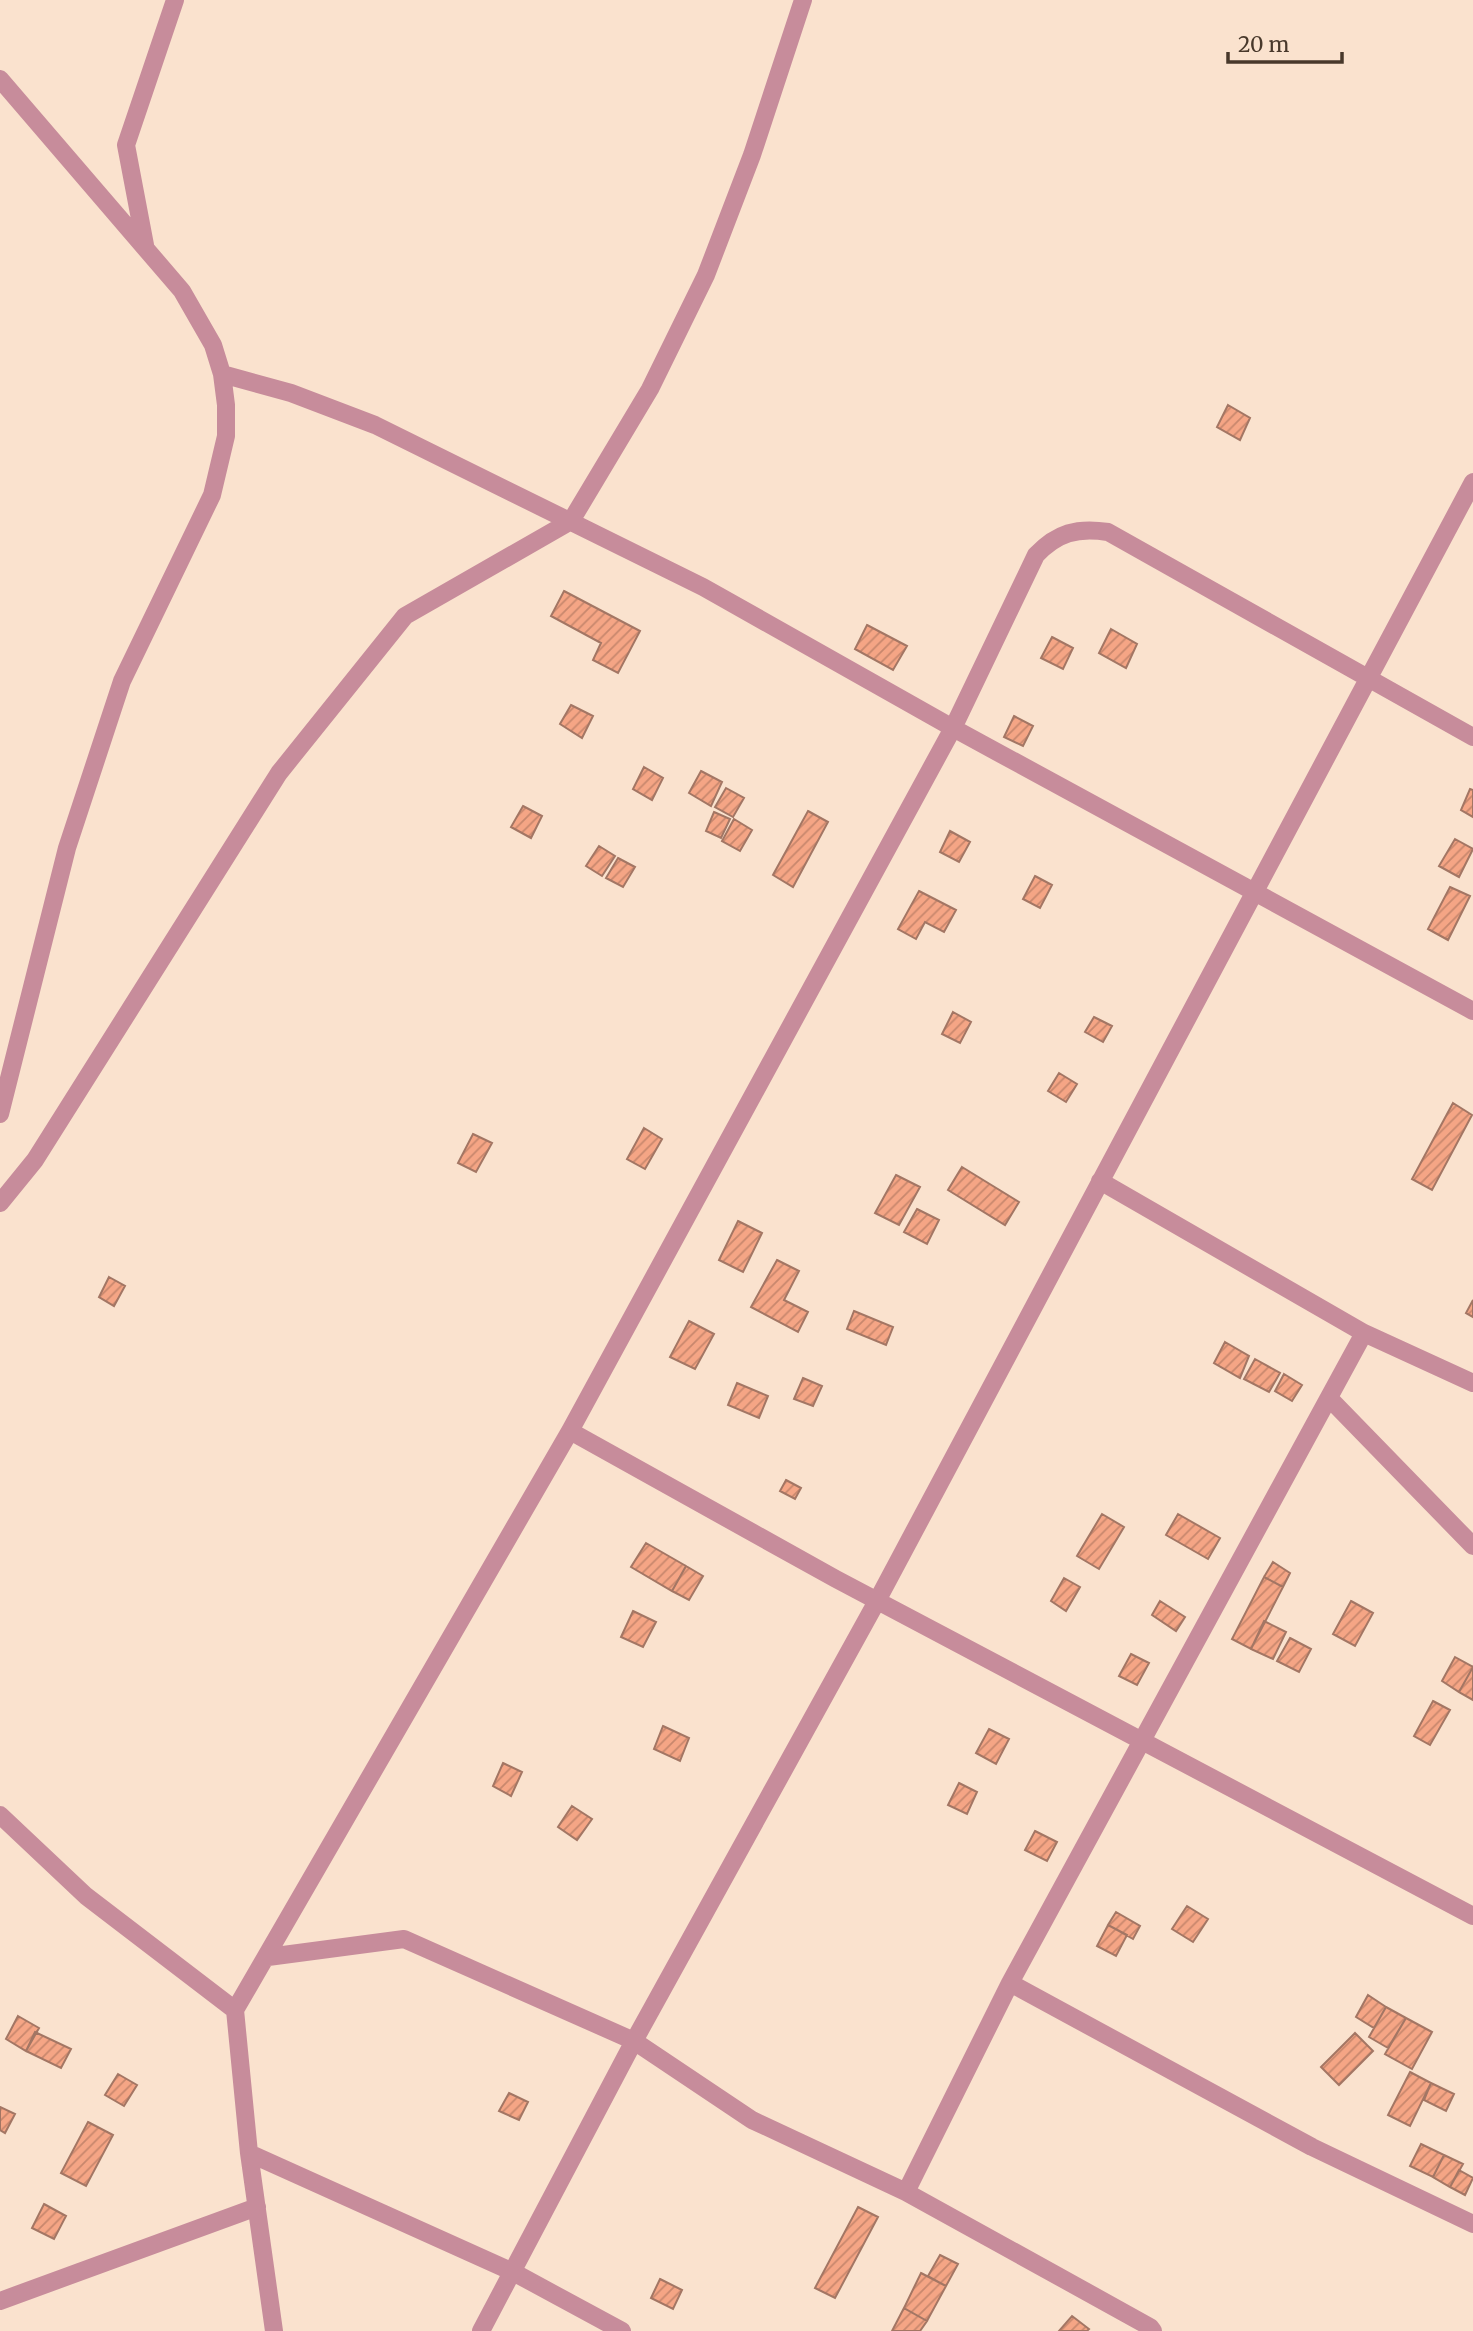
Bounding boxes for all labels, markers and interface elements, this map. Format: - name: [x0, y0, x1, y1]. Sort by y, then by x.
- scale bar: [1228, 21, 1342, 65]
- text: 20 m: [1238, 31, 1290, 58]

